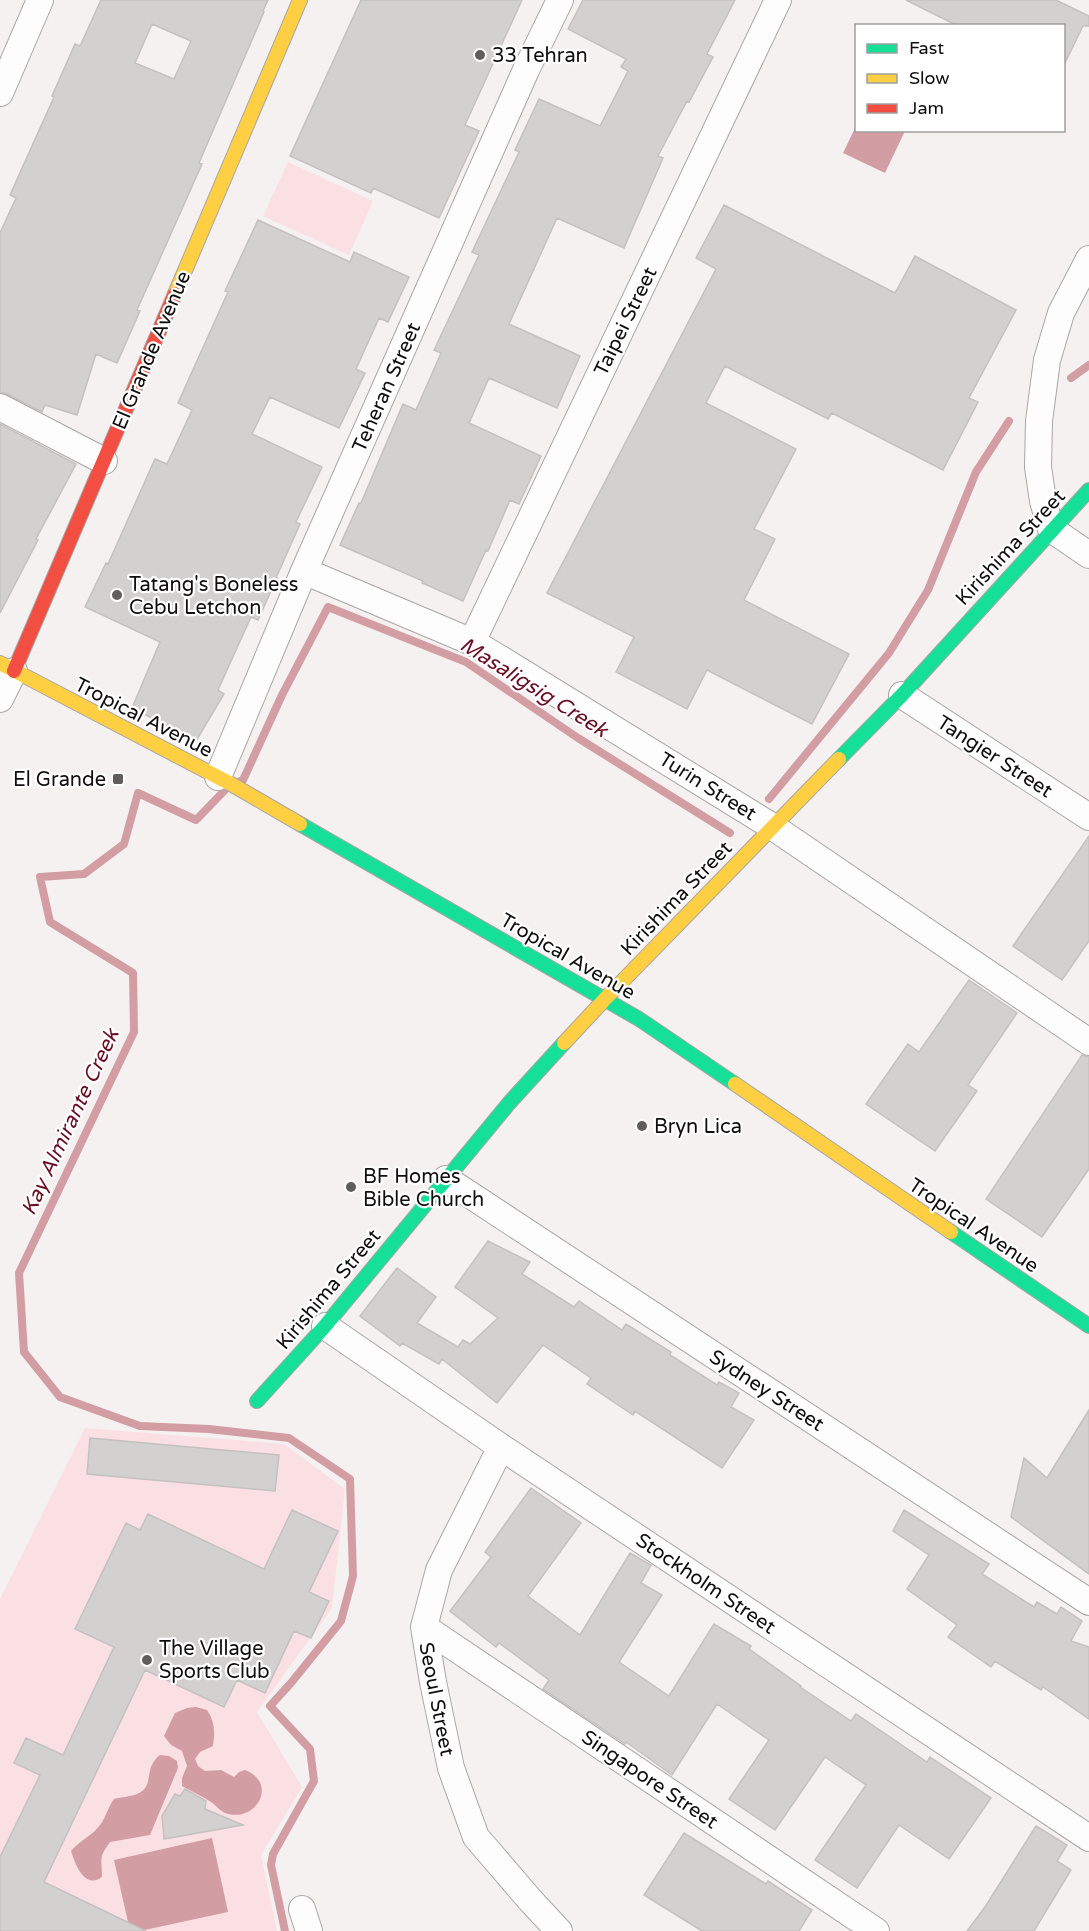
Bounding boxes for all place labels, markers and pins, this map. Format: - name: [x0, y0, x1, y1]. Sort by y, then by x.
- place label: 33 Tehran: [492, 44, 588, 68]
- marker: 33 Tehran: [473, 48, 487, 62]
- place label: Tatang's Boneless Cebu Letchon: [129, 573, 298, 620]
- marker: Tatang's Boneless Cebu Letchon: [110, 588, 124, 602]
- place label: El Grande: [13, 768, 106, 792]
- marker: El Grande: [111, 772, 125, 786]
- place label: Bryn Lica: [654, 1115, 742, 1139]
- marker: Bryn Lica: [635, 1119, 649, 1133]
- place label: BF Homes Bible Church: [363, 1165, 484, 1212]
- marker: BF Homes Bible Church: [344, 1180, 358, 1194]
- place label: The Village Sports Club: [159, 1637, 270, 1684]
- marker: The Village Sports Club: [140, 1653, 154, 1667]

